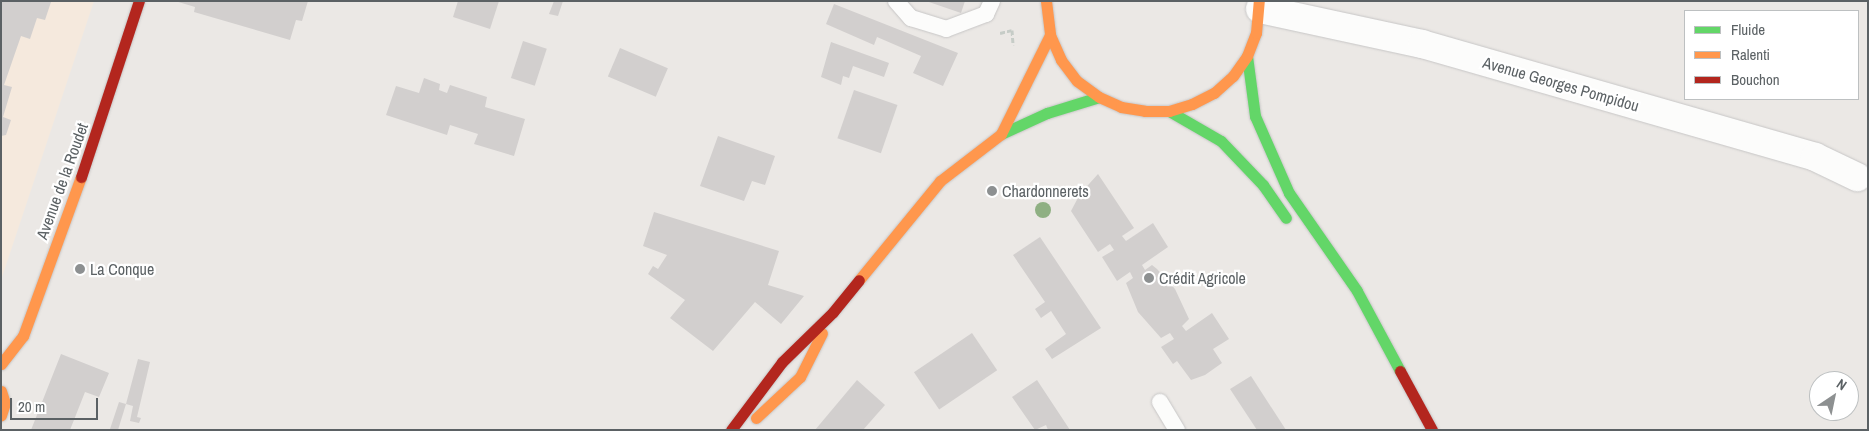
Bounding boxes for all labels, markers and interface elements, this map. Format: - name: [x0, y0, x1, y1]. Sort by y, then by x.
- legend: [1684, 10, 1859, 100]
- text: Fluide: [1731, 19, 1765, 40]
- text: Ralenti: [1731, 44, 1770, 65]
- street label: Avenue Georges Pompidou: [1481, 52, 1641, 116]
- text: Bouchon: [1731, 69, 1780, 90]
- street label: Avenue de la Roudet: [32, 120, 92, 242]
- place label: Chardonnerets: [1002, 181, 1089, 201]
- marker: Chardonnerets: [986, 185, 998, 197]
- place label: La Conque: [90, 259, 154, 279]
- marker: La Conque: [74, 263, 86, 275]
- place label: Crédit Agricole: [1159, 268, 1247, 288]
- marker: Crédit Agricole: [1143, 272, 1155, 284]
- north arrow: [1809, 371, 1859, 421]
- text: N: [1833, 375, 1850, 394]
- scale bar: [12, 388, 100, 420]
- text: 20 m: [18, 396, 45, 417]

